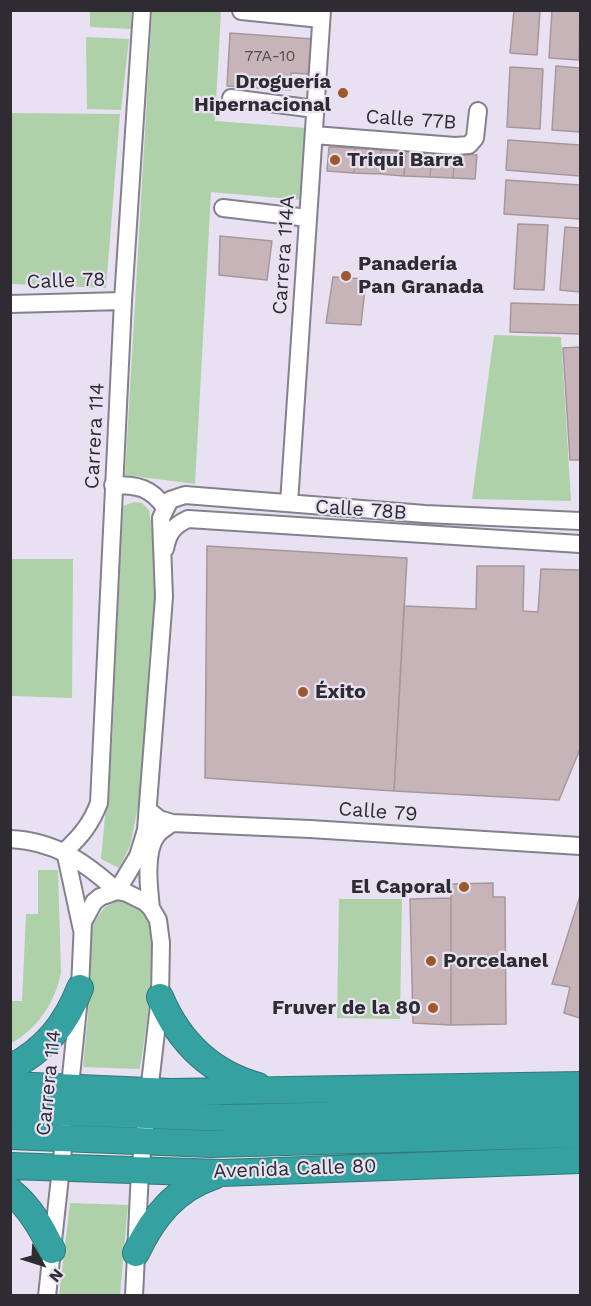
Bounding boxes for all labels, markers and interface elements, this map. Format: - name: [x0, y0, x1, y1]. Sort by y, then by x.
- house number: 77A-10: [245, 46, 295, 66]
- place label: Droguería Hipernacional: [194, 70, 331, 117]
- marker: Droguería Hipernacional: [336, 86, 350, 100]
- street label: Calle 77B: [365, 105, 457, 135]
- place label: Triqui Barra: [347, 148, 464, 172]
- marker: Triqui Barra: [328, 153, 342, 167]
- street label: Carrera 114A: [268, 194, 300, 316]
- place label: Panadería Pan Granada: [358, 252, 484, 299]
- street label: Calle 78: [26, 268, 106, 294]
- marker: Panadería Pan Granada: [339, 269, 353, 283]
- street label: Carrera 114: [80, 382, 110, 490]
- street label: Calle 78B: [314, 495, 408, 525]
- place label: Éxito: [315, 680, 366, 704]
- marker: Éxito: [296, 685, 310, 699]
- street label: Calle 79: [338, 797, 418, 827]
- place label: El Caporal: [351, 875, 452, 899]
- marker: El Caporal: [457, 880, 471, 894]
- place label: Porcelanel: [443, 949, 548, 973]
- marker: Porcelanel: [424, 954, 438, 968]
- place label: Fruver de la 80: [272, 996, 421, 1020]
- marker: Fruver de la 80: [426, 1001, 440, 1015]
- street label: Carrera 114: [32, 1029, 66, 1137]
- street label: Avenida Calle 80: [213, 1154, 377, 1184]
- north arrow: [12, 1234, 72, 1294]
- text: N: [45, 1265, 67, 1286]

